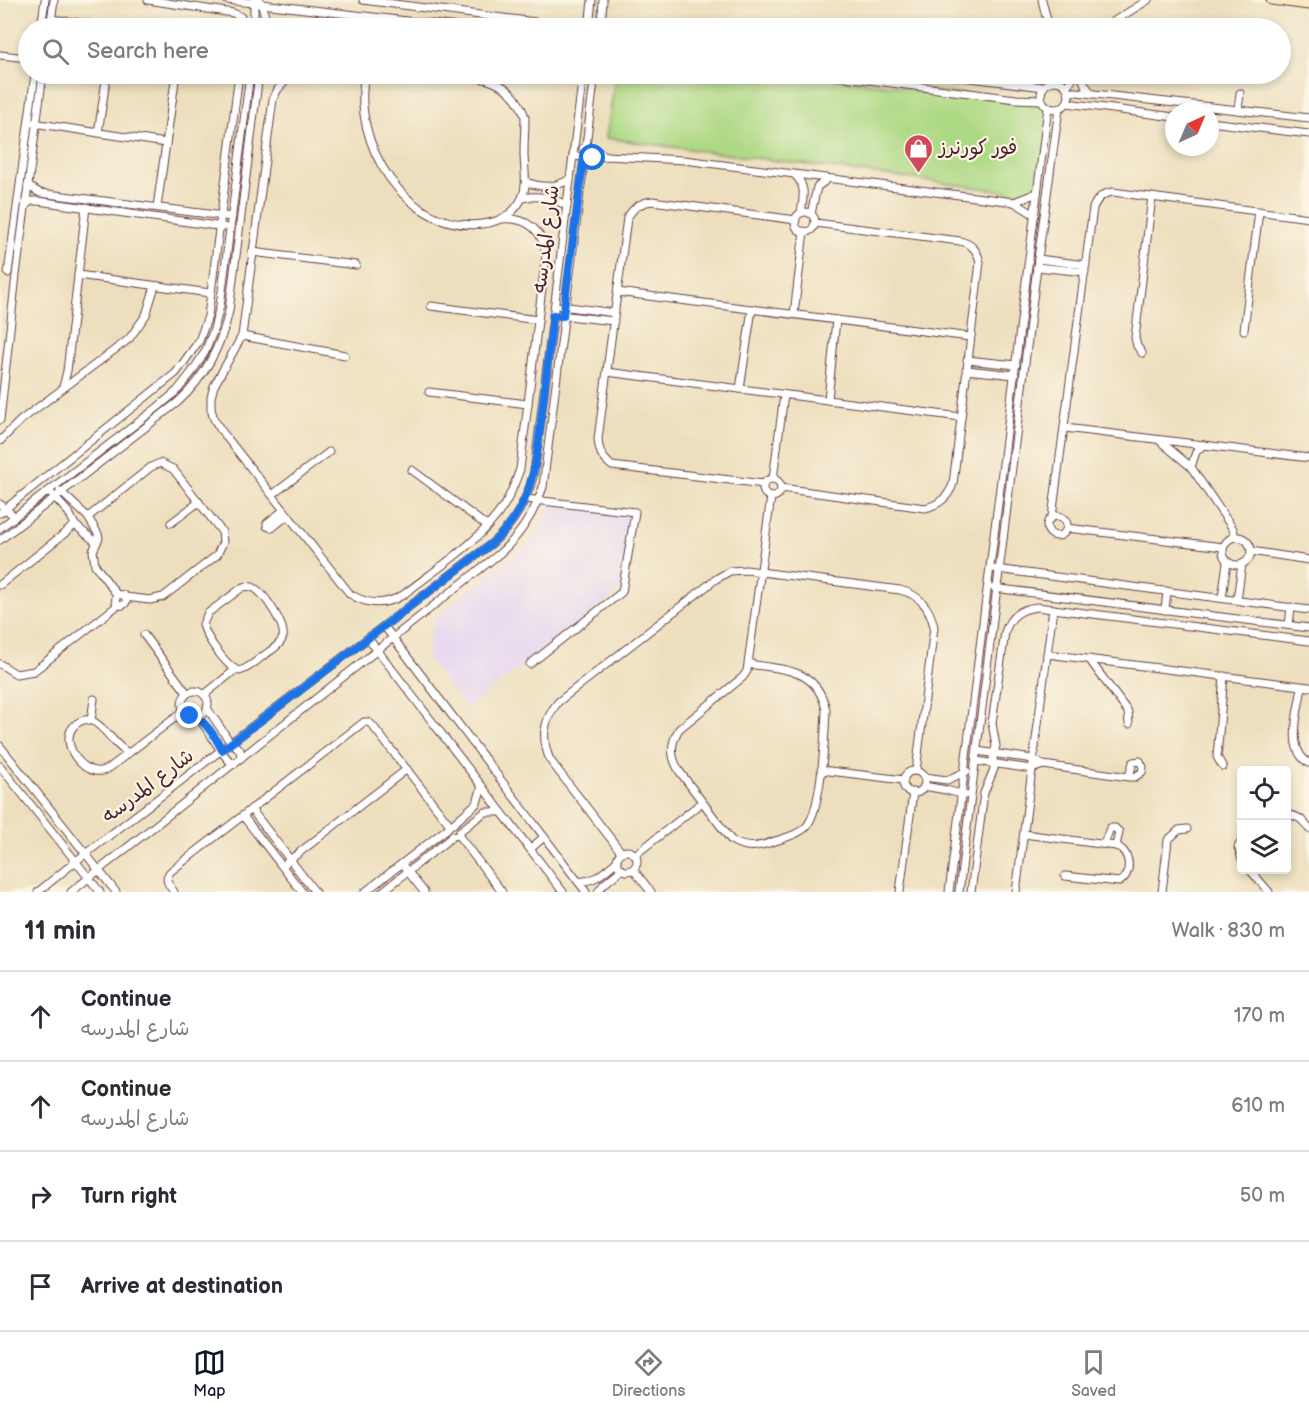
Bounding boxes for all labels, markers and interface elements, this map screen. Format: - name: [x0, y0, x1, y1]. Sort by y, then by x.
- search box: [18, 18, 1291, 84]
- icon: search: [39, 35, 72, 68]
- text: Search here: [87, 38, 209, 65]
- north arrow: [1165, 102, 1219, 156]
- shop icon: فور كورنرز: [902, 132, 934, 174]
- place label: فور كورنرز: [937, 136, 1017, 161]
- route start: [579, 144, 605, 170]
- street label: شارع المدرسه: [527, 184, 566, 294]
- route end: [176, 702, 202, 728]
- street label: شارع المدرسه: [98, 744, 199, 829]
- map controls: [1237, 766, 1291, 874]
- button: locate: [1237, 766, 1291, 820]
- button: layers: [1237, 820, 1291, 874]
- text: 11 min: [24, 916, 96, 947]
- text: Walk · 830 m: [1172, 919, 1285, 943]
- text: Continue: [81, 986, 171, 1013]
- icon: ahead: [24, 1000, 57, 1033]
- text: 170 m: [1234, 1004, 1285, 1028]
- text: شارع المدرسه: [81, 1017, 189, 1041]
- text: Continue: [81, 1076, 171, 1103]
- icon: ahead: [24, 1090, 57, 1123]
- text: 610 m: [1231, 1094, 1285, 1118]
- text: شارع المدرسه: [81, 1107, 189, 1131]
- icon: right: [24, 1180, 57, 1213]
- text: Turn right: [81, 1183, 177, 1210]
- text: 50 m: [1240, 1184, 1285, 1208]
- icon: arrive: [24, 1270, 57, 1303]
- text: Arrive at destination: [81, 1273, 283, 1300]
- tab: Map: [193, 1346, 226, 1401]
- tab: Directions: [612, 1346, 685, 1401]
- tab: Saved: [1071, 1346, 1116, 1401]

